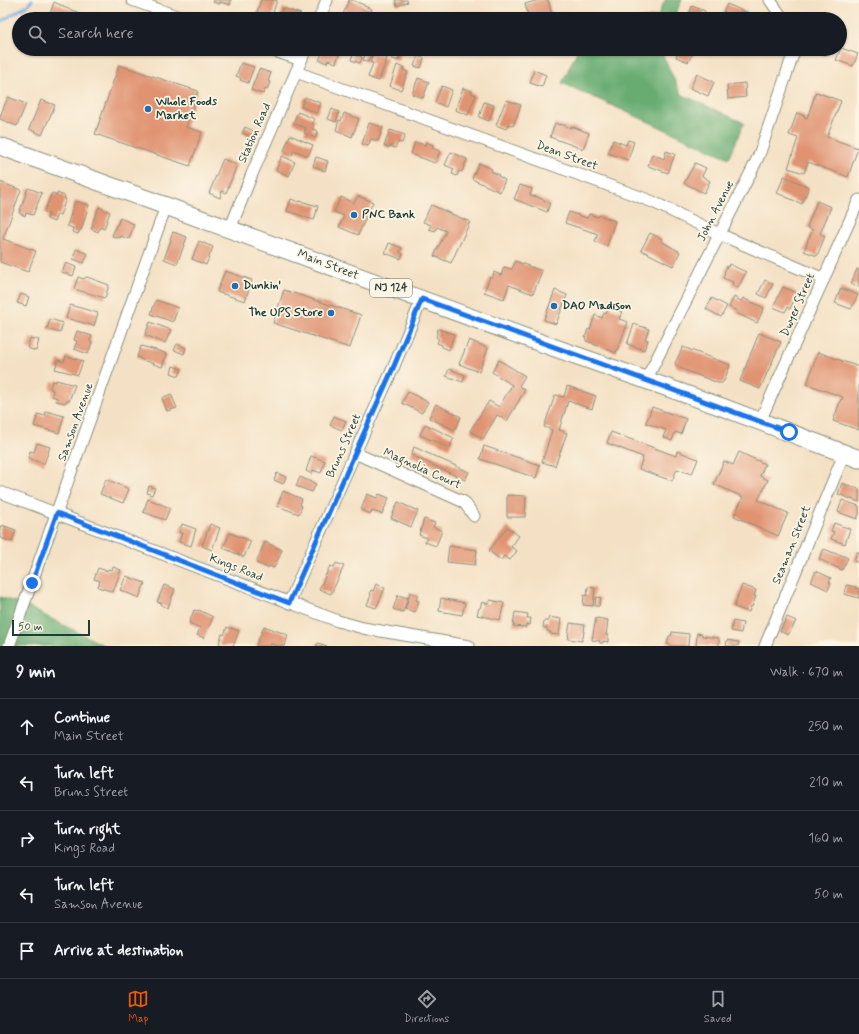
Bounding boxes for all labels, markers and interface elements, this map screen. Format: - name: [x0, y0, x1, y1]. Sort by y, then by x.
- search box: [12, 12, 847, 56]
- icon: search: [26, 23, 48, 45]
- text: Search here: [58, 24, 134, 44]
- place label: Whole Foods Market: [155, 94, 218, 124]
- street label: Station Road: [235, 100, 275, 166]
- marker: Whole Foods Market: [143, 104, 153, 114]
- street label: Dean Street: [534, 137, 600, 175]
- street label: John Avenue: [694, 178, 738, 244]
- place label: PNC Bank: [362, 207, 415, 223]
- marker: PNC Bank: [349, 210, 359, 220]
- street label: Main Street: [295, 246, 361, 284]
- street label: Dwyer Street: [777, 270, 819, 339]
- place label: Dunkin': [243, 278, 281, 294]
- road number: NJ 124: [370, 279, 412, 297]
- marker: Dunkin': [230, 281, 240, 291]
- place label: DAO Madison: [562, 298, 631, 314]
- marker: DAO Madison: [549, 301, 559, 311]
- place label: The UPS Store: [248, 305, 324, 321]
- marker: The UPS Store: [326, 308, 336, 318]
- street label: Samson Avenue: [54, 380, 98, 463]
- street label: Bruns Street: [323, 411, 365, 481]
- route start: [780, 423, 798, 441]
- street label: Magnolia Court: [380, 445, 464, 494]
- street label: Seaman Street: [769, 503, 815, 587]
- street label: Kings Road: [207, 550, 265, 586]
- route end: [23, 574, 41, 592]
- scale bar: [12, 618, 90, 637]
- text: 50 m: [18, 620, 43, 634]
- text: 9 min: [16, 661, 56, 683]
- text: Walk · 670 m: [770, 664, 843, 681]
- text: Continue: [54, 708, 110, 728]
- icon: ahead: [16, 716, 38, 738]
- text: 250 m: [808, 718, 843, 735]
- text: Main Street: [54, 728, 124, 745]
- text: Turn left: [54, 764, 114, 784]
- icon: left: [16, 772, 38, 794]
- text: 210 m: [809, 774, 843, 791]
- text: Bruns Street: [54, 784, 128, 801]
- text: Turn right: [54, 820, 121, 840]
- icon: right: [16, 828, 38, 850]
- text: 160 m: [808, 830, 843, 847]
- text: Kings Road: [54, 840, 115, 857]
- text: Turn left: [54, 876, 114, 896]
- icon: left: [16, 884, 38, 906]
- text: 50 m: [814, 886, 843, 903]
- text: Samson Avenue: [54, 896, 143, 913]
- icon: arrive: [16, 940, 38, 962]
- text: Arrive at destination: [54, 941, 183, 961]
- tab: Map: [127, 988, 149, 1026]
- tab: Directions: [404, 988, 449, 1026]
- tab: Saved: [704, 988, 732, 1026]

